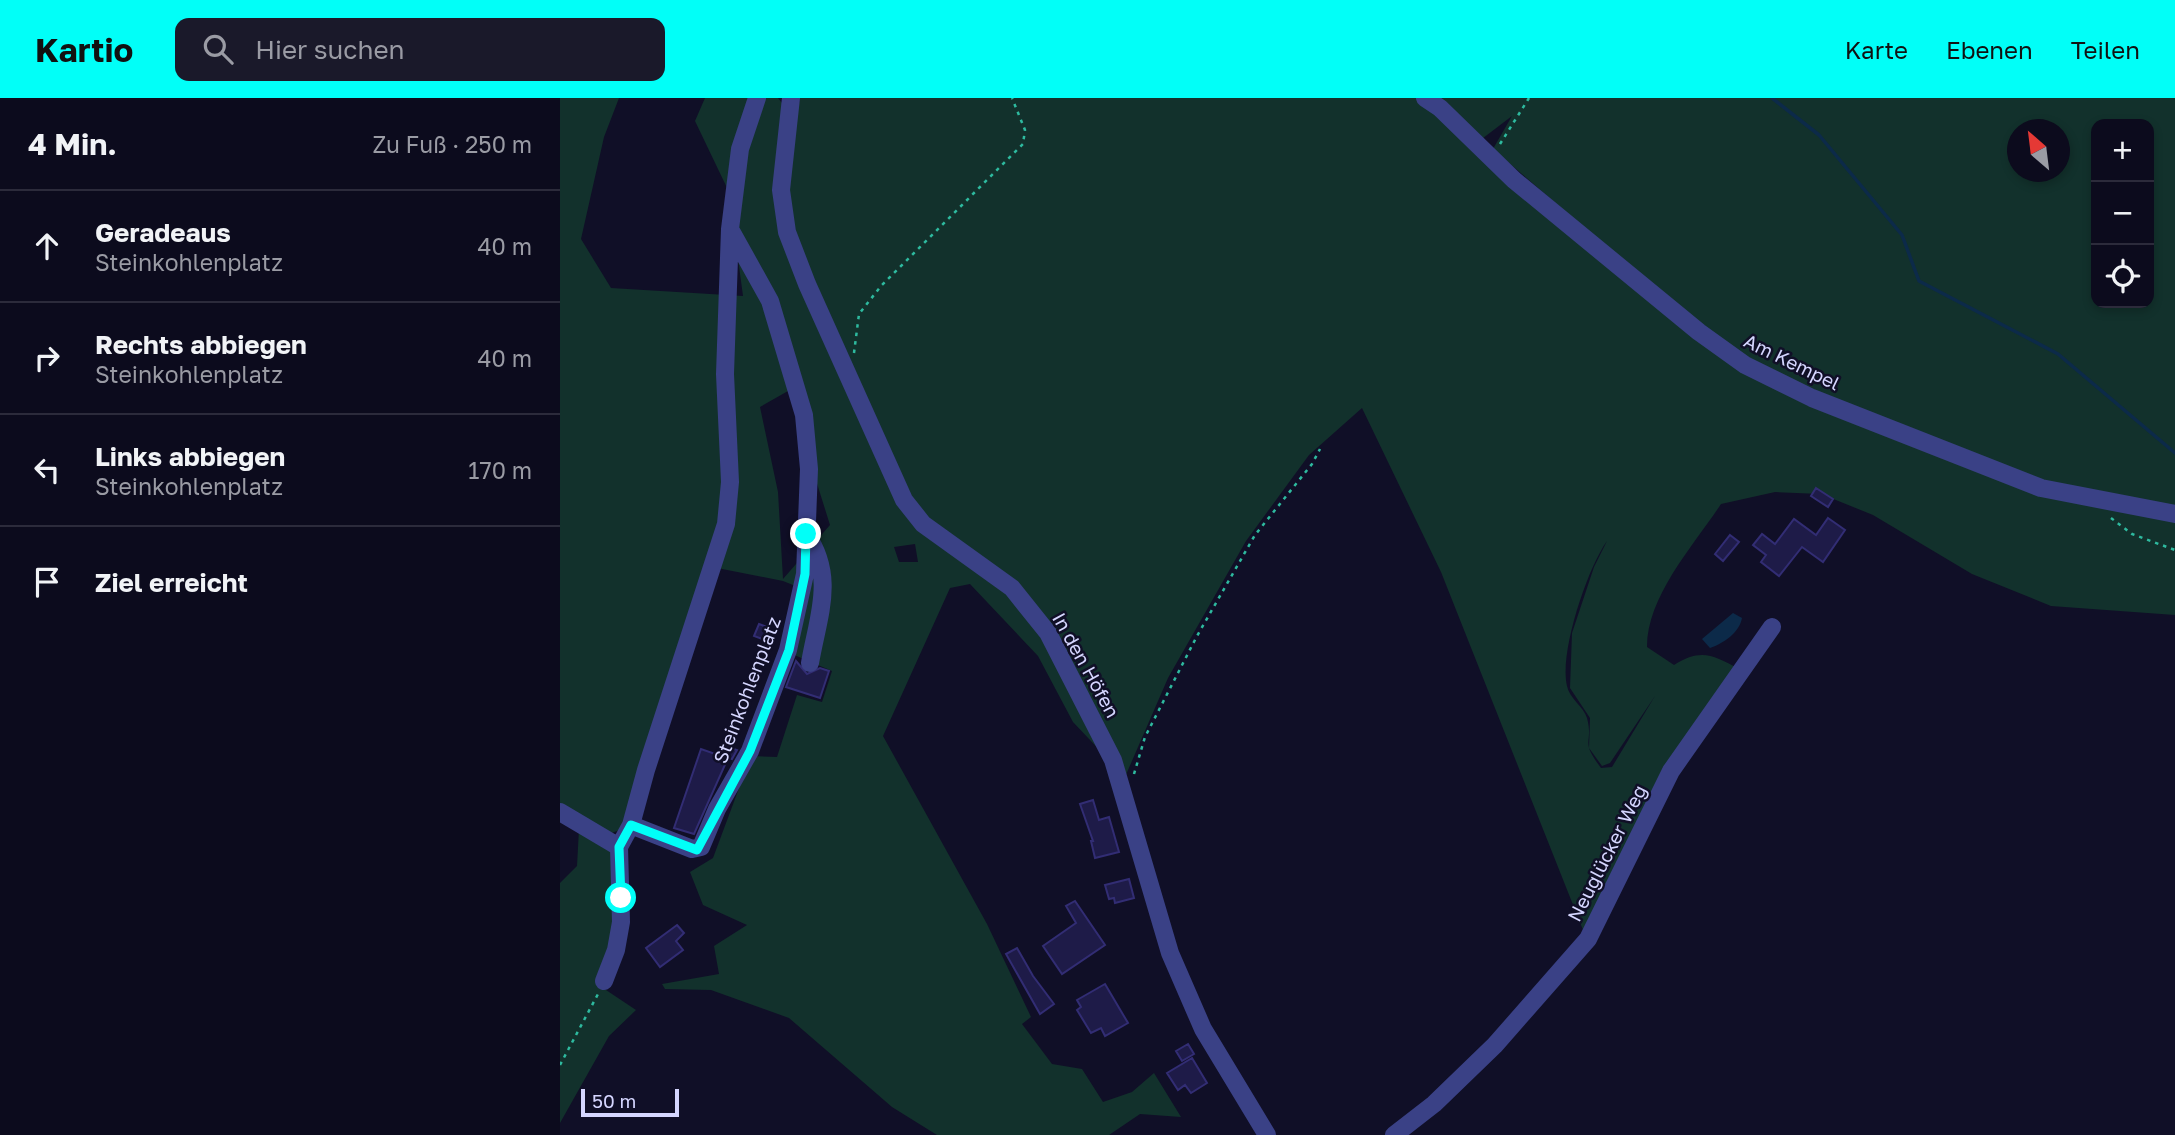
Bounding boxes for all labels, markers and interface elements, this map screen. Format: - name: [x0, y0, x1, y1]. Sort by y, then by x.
- search box: [175, 18, 665, 81]
- text: Kartio: [35, 30, 133, 69]
- icon: search: [199, 30, 237, 68]
- text: Hier suchen: [255, 34, 405, 65]
- text: Karte: [1845, 35, 1908, 64]
- text: Ebenen: [1946, 35, 2033, 64]
- text: Teilen: [2071, 35, 2140, 64]
- north arrow: [2007, 119, 2070, 182]
- map controls: [2091, 119, 2154, 308]
- button: +: [2091, 119, 2154, 182]
- text: 4 Min.: [28, 126, 117, 162]
- text: Zu Fuß · 250 m: [373, 130, 532, 158]
- button: −: [2091, 182, 2154, 245]
- text: Geradeaus: [95, 217, 231, 248]
- icon: ahead: [28, 227, 66, 265]
- text: 40 m: [478, 232, 532, 260]
- button: locate: [2091, 245, 2154, 308]
- text: Steinkohlenplatz: [95, 248, 283, 276]
- street label: Am Kempel: [1741, 328, 1844, 395]
- text: Rechts abbiegen: [95, 329, 307, 360]
- icon: right: [28, 339, 66, 377]
- text: 40 m: [478, 344, 532, 372]
- text: Steinkohlenplatz: [95, 360, 283, 388]
- text: Links abbiegen: [95, 441, 285, 472]
- icon: left: [28, 451, 66, 489]
- text: 170 m: [468, 456, 532, 484]
- text: Steinkohlenplatz: [95, 472, 283, 500]
- route end: [790, 518, 821, 549]
- icon: arrive: [28, 563, 66, 601]
- text: Ziel erreicht: [95, 567, 248, 598]
- street label: In den Höfen: [1048, 608, 1125, 721]
- street label: Steinkohlenplatz: [708, 613, 785, 766]
- street label: Neuglücker Weg: [1562, 781, 1651, 925]
- route start: [605, 882, 636, 913]
- scale bar: [581, 1086, 679, 1118]
- text: 50 m: [592, 1089, 636, 1112]

